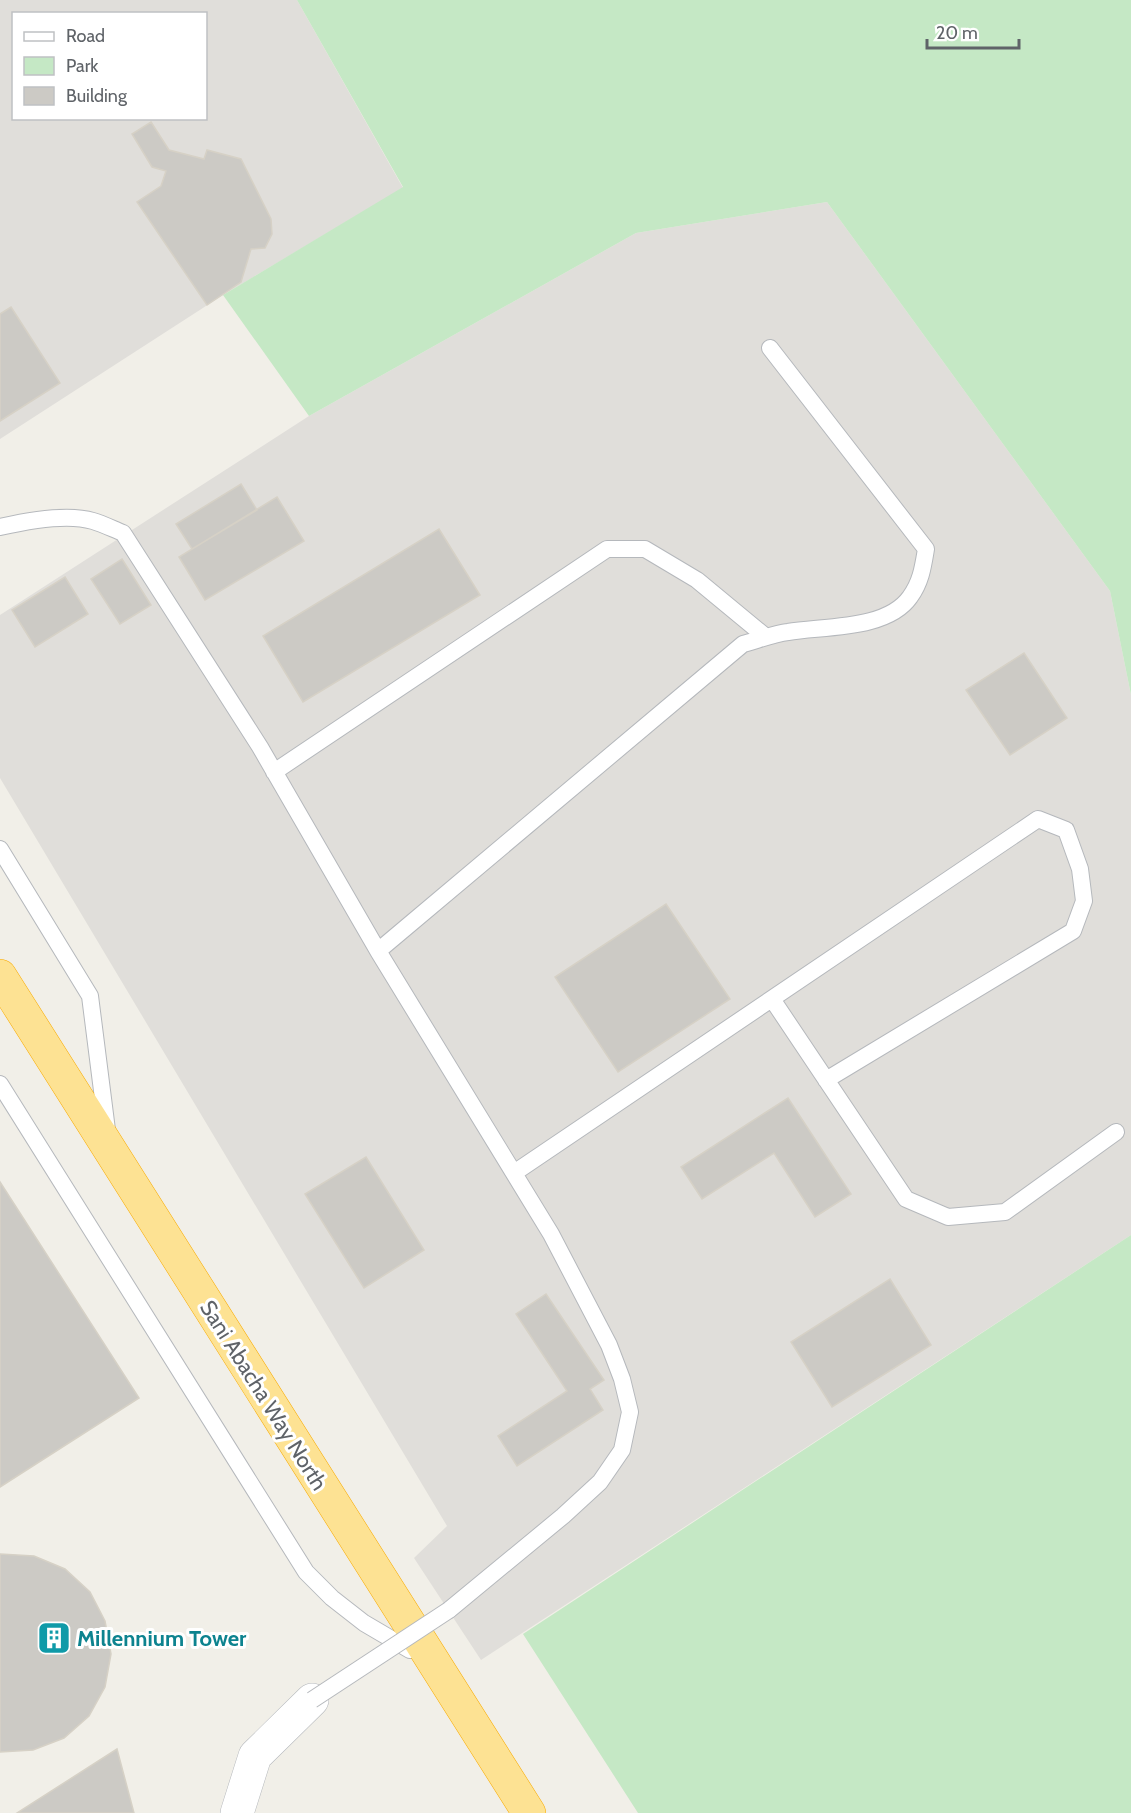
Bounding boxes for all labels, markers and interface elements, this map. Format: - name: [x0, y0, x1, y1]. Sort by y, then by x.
- legend: [12, 12, 207, 120]
- scale bar: [927, 12, 1018, 50]
- text: 20 m: [936, 22, 978, 44]
- text: Road: [66, 25, 105, 47]
- text: Park: [66, 55, 99, 77]
- text: Building: [66, 85, 128, 107]
- street label: Sani Abacha Way North: [194, 1295, 333, 1495]
- building icon: Millennium Tower: [36, 1620, 72, 1656]
- place label: Millennium Tower: [77, 1625, 247, 1652]

